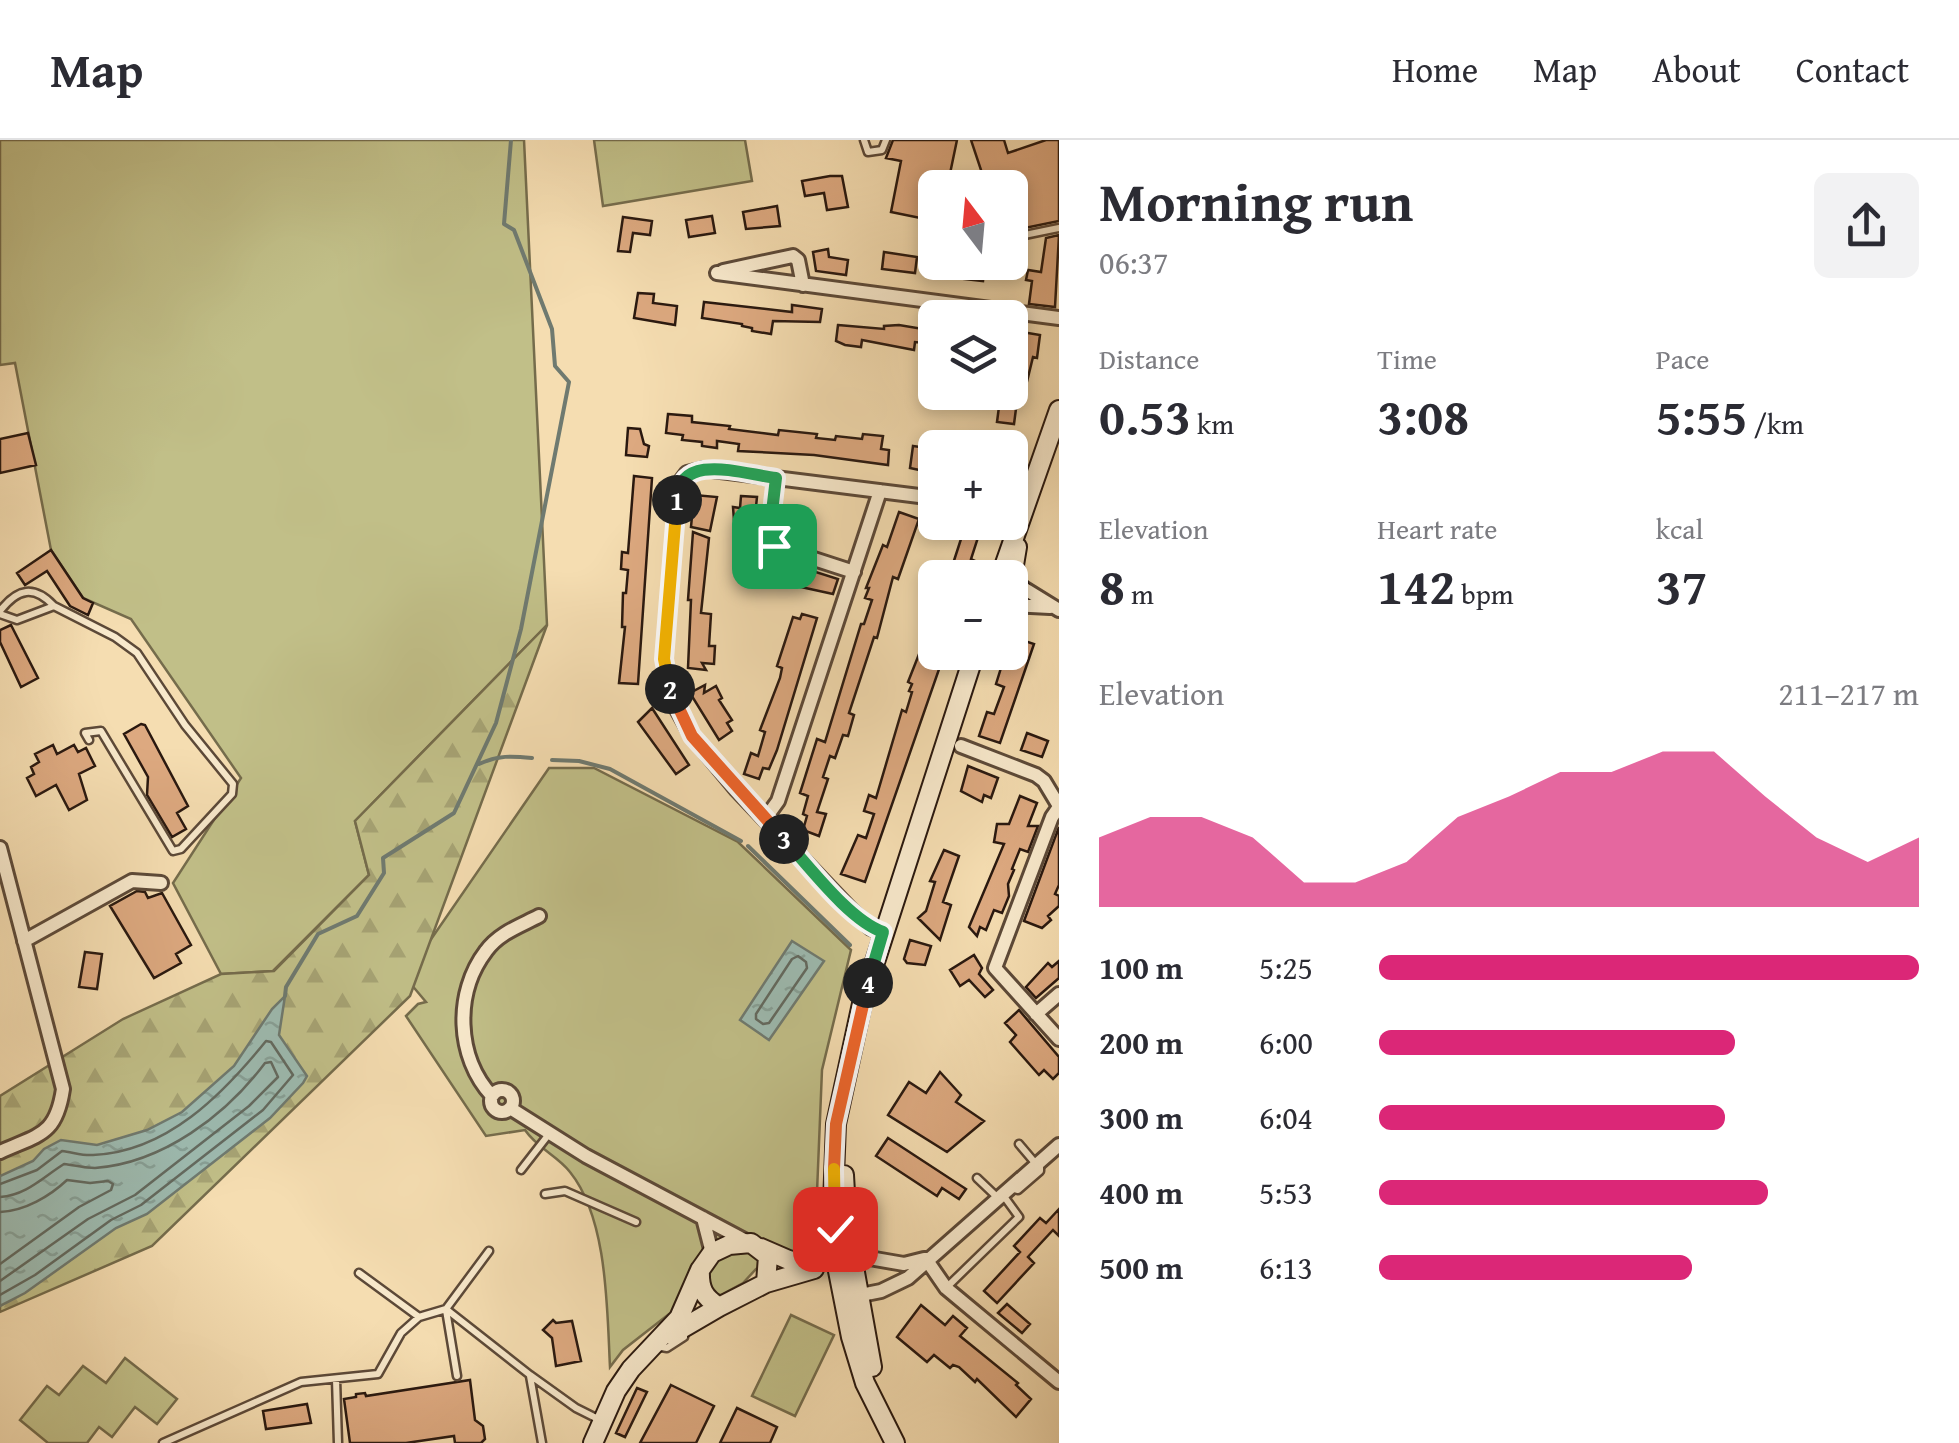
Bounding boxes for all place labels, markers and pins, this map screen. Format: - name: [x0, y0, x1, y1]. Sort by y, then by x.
- pin: 1: [652, 475, 702, 525]
- pin: [732, 504, 817, 589]
- pin: 2: [645, 664, 695, 714]
- pin: 3: [759, 814, 809, 864]
- pin: 4: [843, 958, 893, 1008]
- pin: [793, 1187, 878, 1272]

